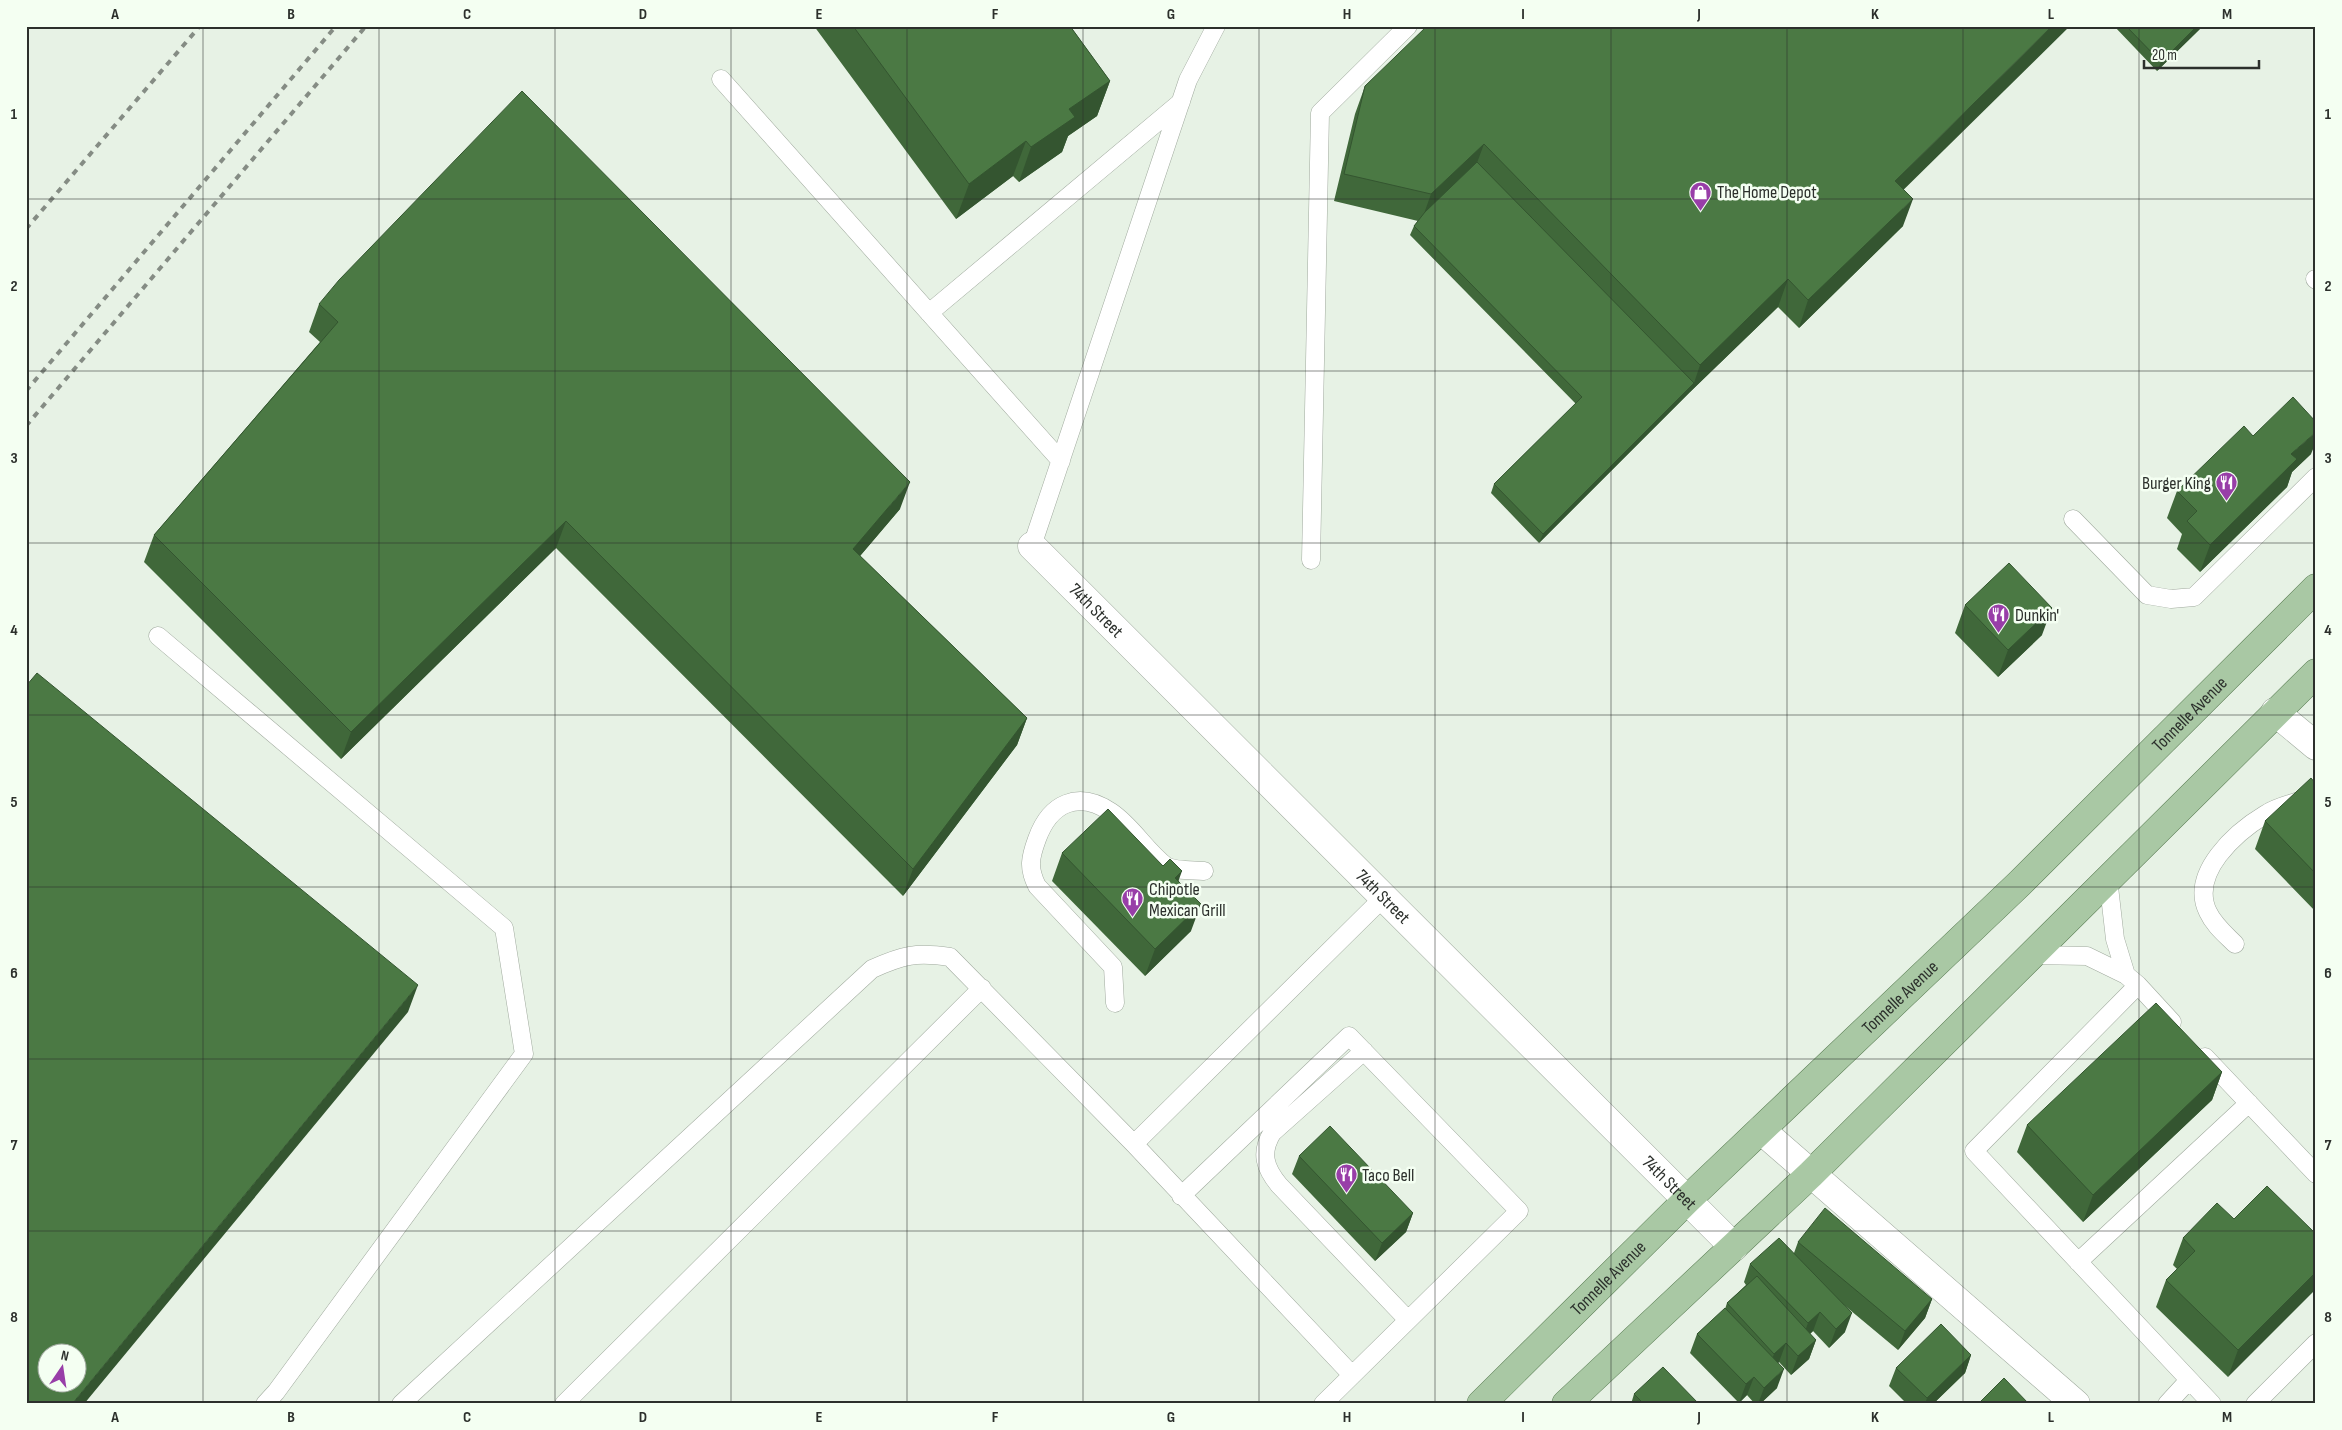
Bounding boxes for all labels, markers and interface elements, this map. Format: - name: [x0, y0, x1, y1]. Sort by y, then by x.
- text: A: [110, 5, 119, 24]
- text: B: [287, 5, 295, 24]
- text: C: [463, 5, 471, 24]
- text: D: [639, 5, 647, 24]
- text: E: [816, 5, 823, 24]
- text: F: [992, 5, 999, 24]
- text: G: [1167, 5, 1175, 24]
- text: H: [1343, 5, 1351, 24]
- text: I: [1521, 5, 1525, 24]
- text: J: [1696, 5, 1701, 24]
- text: K: [1871, 5, 1879, 24]
- text: L: [2048, 5, 2055, 24]
- text: M: [2222, 5, 2232, 24]
- scale bar: [2144, 38, 2260, 70]
- text: 20 m: [2152, 46, 2177, 65]
- text: 1: [11, 105, 18, 124]
- text: 1: [2325, 105, 2332, 124]
- shop icon: The Home Depot: [1689, 180, 1713, 211]
- place label: The Home Depot: [1717, 182, 1817, 203]
- text: 2: [10, 277, 18, 296]
- text: 2: [2324, 277, 2332, 296]
- text: 3: [10, 449, 18, 468]
- text: 3: [2324, 449, 2332, 468]
- restaurant icon: Burger King: [2215, 471, 2239, 502]
- place label: Burger King: [2142, 473, 2211, 494]
- street label: 74th Street: [1065, 579, 1128, 642]
- restaurant icon: Dunkin': [1987, 603, 2011, 634]
- place label: Dunkin': [2015, 605, 2059, 626]
- text: 4: [10, 621, 18, 640]
- text: 4: [2324, 621, 2332, 640]
- street label: Tonnelle Avenue: [2148, 673, 2232, 756]
- text: 5: [10, 793, 18, 812]
- text: 5: [2324, 793, 2332, 812]
- street label: 74th Street: [1351, 865, 1414, 929]
- place label: Chipotle Mexican Grill: [1149, 879, 1226, 921]
- restaurant icon: Chipotle Mexican Grill: [1121, 887, 1145, 918]
- street label: Tonnelle Avenue: [1858, 956, 1943, 1039]
- text: 6: [10, 964, 18, 983]
- text: 6: [2324, 964, 2332, 983]
- text: 7: [11, 1136, 18, 1155]
- text: 7: [2325, 1136, 2332, 1155]
- street label: 74th Street: [1638, 1152, 1701, 1215]
- restaurant icon: Taco Bell: [1334, 1163, 1358, 1194]
- place label: Taco Bell: [1362, 1165, 1414, 1186]
- street label: Tonnelle Avenue: [1567, 1237, 1650, 1320]
- text: 8: [10, 1308, 18, 1327]
- text: 8: [2324, 1308, 2332, 1327]
- north arrow: [38, 1342, 88, 1392]
- text: N: [59, 1347, 70, 1365]
- text: A: [110, 1408, 119, 1427]
- text: B: [287, 1408, 295, 1427]
- text: C: [463, 1408, 471, 1427]
- text: D: [639, 1408, 647, 1427]
- text: E: [816, 1408, 823, 1427]
- text: F: [992, 1408, 999, 1427]
- text: G: [1167, 1408, 1175, 1427]
- text: H: [1343, 1408, 1351, 1427]
- text: I: [1521, 1408, 1525, 1427]
- text: J: [1696, 1408, 1701, 1427]
- text: K: [1871, 1408, 1879, 1427]
- text: L: [2048, 1408, 2055, 1427]
- text: M: [2222, 1408, 2232, 1427]

